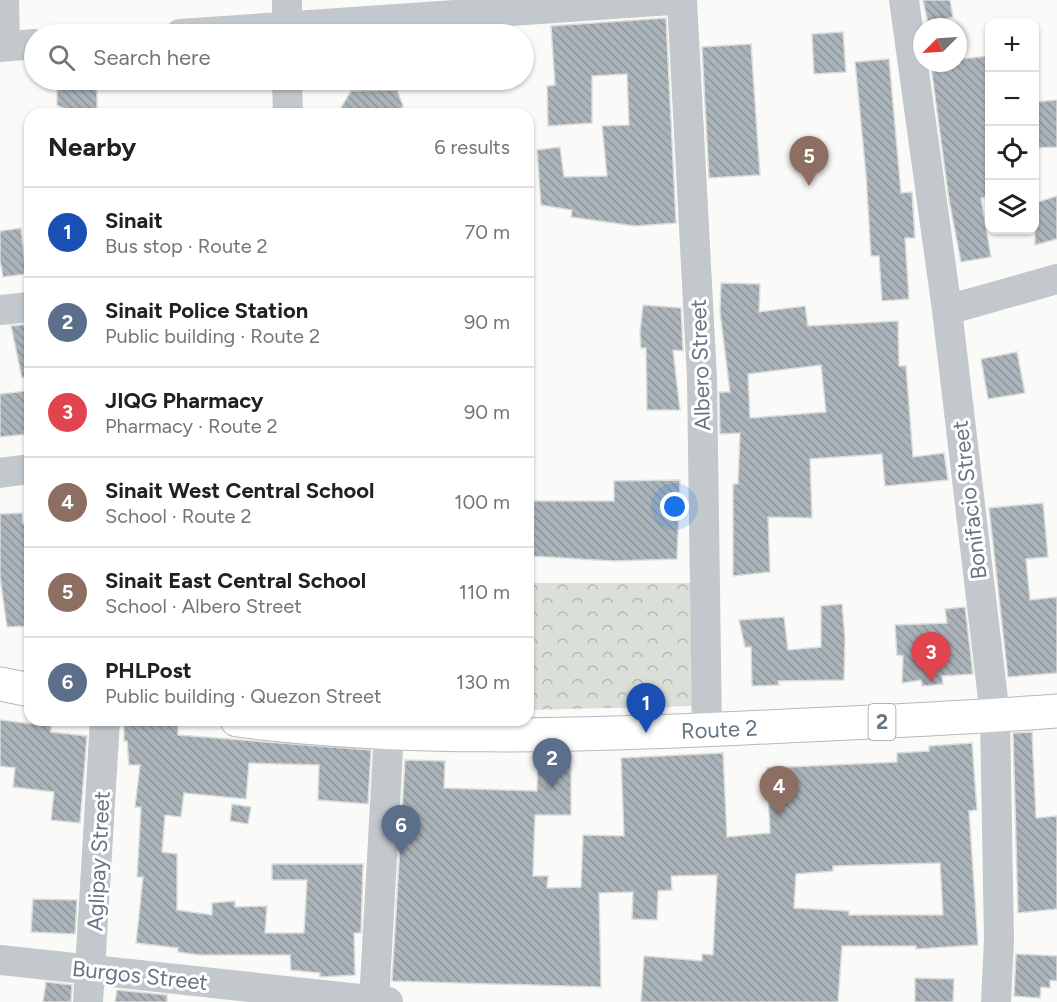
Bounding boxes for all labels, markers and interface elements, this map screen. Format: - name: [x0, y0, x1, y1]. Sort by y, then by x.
- north arrow: [913, 18, 967, 72]
- map controls: [985, 18, 1039, 234]
- button: +: [985, 18, 1039, 72]
- search box: [24, 24, 534, 90]
- icon: search: [45, 41, 78, 74]
- text: Search here: [93, 44, 211, 71]
- button: −: [985, 72, 1039, 126]
- button: locate: [985, 126, 1039, 180]
- text: Nearby: [48, 131, 136, 163]
- text: 6 results: [434, 135, 510, 159]
- pin: 5: [790, 136, 828, 186]
- button: layers: [985, 180, 1039, 234]
- text: Sinait: [105, 207, 163, 234]
- text: 1: [63, 220, 72, 244]
- text: 70 m: [464, 220, 510, 244]
- text: Bus stop · Route 2: [105, 234, 268, 258]
- text: Sinait Police Station: [105, 297, 308, 324]
- street label: Albero Street: [685, 299, 716, 431]
- text: 2: [62, 310, 73, 334]
- text: 90 m: [464, 310, 510, 334]
- text: Public building · Route 2: [105, 324, 320, 348]
- text: JIQG Pharmacy: [105, 387, 263, 414]
- text: 3: [62, 400, 73, 424]
- text: 90 m: [464, 400, 510, 424]
- text: Pharmacy · Route 2: [105, 414, 278, 438]
- street label: Bonifacio Street: [946, 419, 993, 581]
- text: Sinait West Central School: [105, 477, 375, 504]
- text: 4: [61, 490, 74, 514]
- text: 100 m: [454, 490, 510, 514]
- your location: [660, 492, 689, 521]
- text: School · Route 2: [105, 504, 252, 528]
- text: Sinait East Central School: [105, 567, 366, 594]
- text: 5: [62, 580, 73, 604]
- text: 110 m: [459, 580, 510, 604]
- text: School · Albero Street: [105, 594, 302, 618]
- pin: 3: [912, 632, 950, 682]
- text: PHLPost: [105, 657, 192, 684]
- text: 6: [62, 670, 73, 694]
- text: 130 m: [456, 670, 510, 694]
- text: Public building · Quezon Street: [105, 684, 382, 708]
- pin: 1: [626, 684, 666, 733]
- road number: 2: [868, 704, 896, 740]
- street label: Route 2: [680, 714, 758, 745]
- pin: 2: [532, 738, 572, 788]
- pin: 4: [760, 766, 798, 816]
- street label: Aglipay Street: [81, 790, 116, 932]
- pin: 6: [382, 806, 420, 855]
- street label: Burgos Street: [71, 955, 209, 996]

